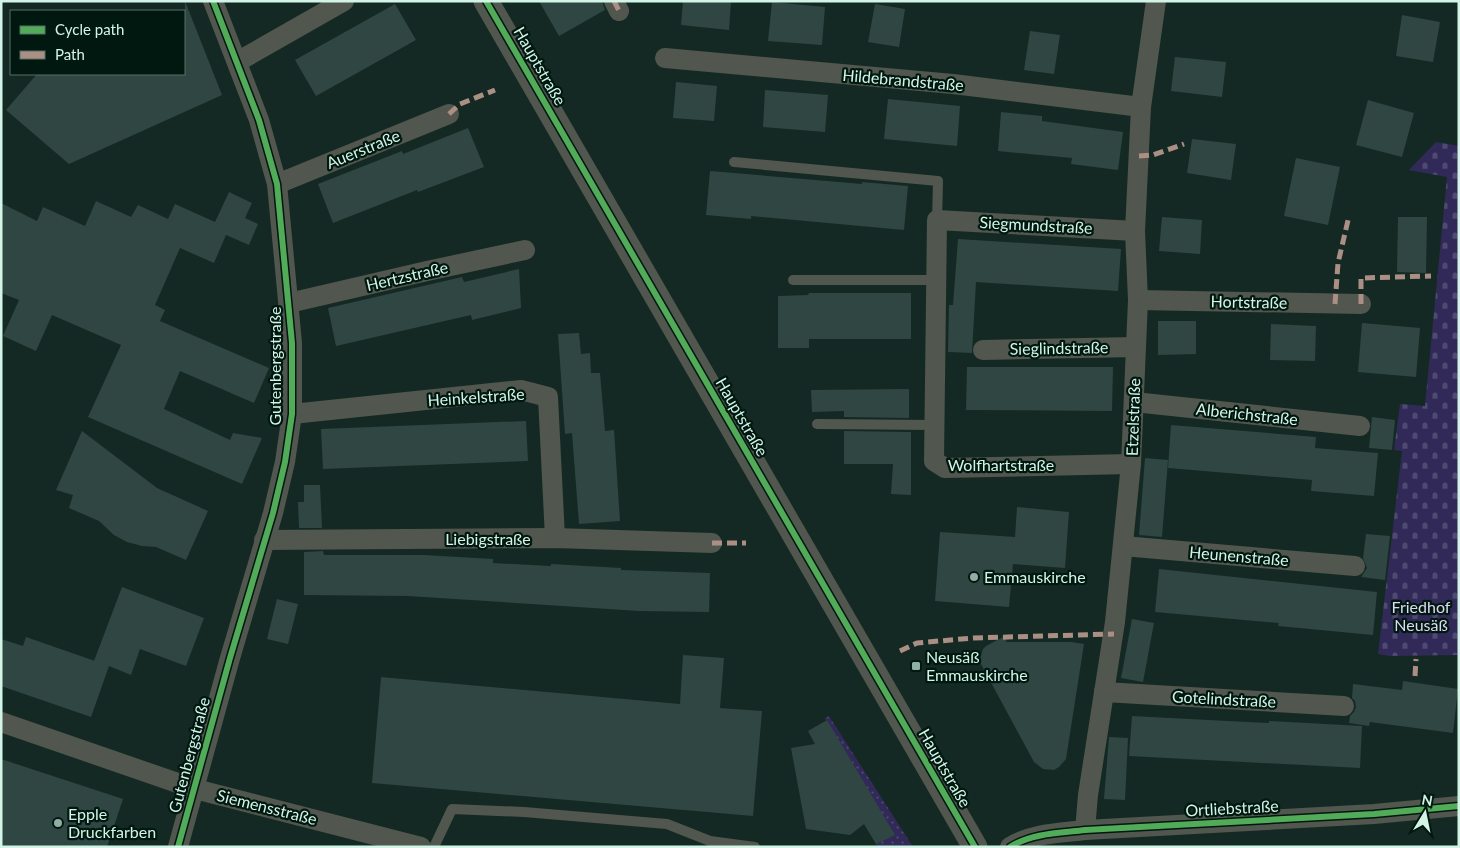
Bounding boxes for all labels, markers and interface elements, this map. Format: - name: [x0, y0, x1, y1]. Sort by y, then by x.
- legend: [10, 10, 185, 75]
- text: Cycle path: [55, 20, 124, 38]
- street label: Hauptstraße: [510, 23, 571, 108]
- text: Path: [55, 45, 85, 63]
- street label: Hildebrandstraße: [842, 65, 964, 94]
- street label: Auerstraße: [323, 125, 402, 172]
- street label: Siegmundstraße: [979, 212, 1093, 237]
- street label: Hertzstraße: [364, 257, 450, 294]
- street label: Hortstraße: [1211, 291, 1287, 312]
- street label: Gutenbergstraße: [265, 307, 284, 425]
- street label: Sieglindstraße: [1009, 337, 1109, 358]
- street label: Hauptstraße: [712, 374, 773, 459]
- street label: Etzelstraße: [1122, 378, 1143, 456]
- street label: Heinkelstraße: [427, 384, 525, 409]
- street label: Alberichstraße: [1195, 399, 1299, 428]
- street label: Wolfhartstraße: [948, 455, 1054, 474]
- street label: Liebigstraße: [445, 529, 531, 548]
- street label: Heunenstraße: [1189, 542, 1290, 569]
- place label: Emmauskirche: [984, 567, 1086, 586]
- marker: Emmauskirche: [968, 571, 980, 583]
- park label: Friedhof Neusäß: [1392, 597, 1451, 634]
- place label: Neusäß Emmauskirche: [926, 647, 1028, 684]
- marker: Neusäß Emmauskirche: [910, 660, 922, 672]
- street label: Gotelindstraße: [1171, 686, 1277, 711]
- street label: Gutenbergstraße: [164, 695, 213, 815]
- street label: Hauptstraße: [915, 725, 976, 810]
- street label: Siemensstraße: [215, 785, 319, 828]
- north arrow: [1400, 788, 1450, 838]
- text: N: [1421, 790, 1434, 809]
- street label: Ortliebstraße: [1185, 796, 1279, 819]
- place label: Epple Druckfarben: [68, 804, 156, 841]
- marker: Epple Druckfarben: [52, 817, 64, 829]

